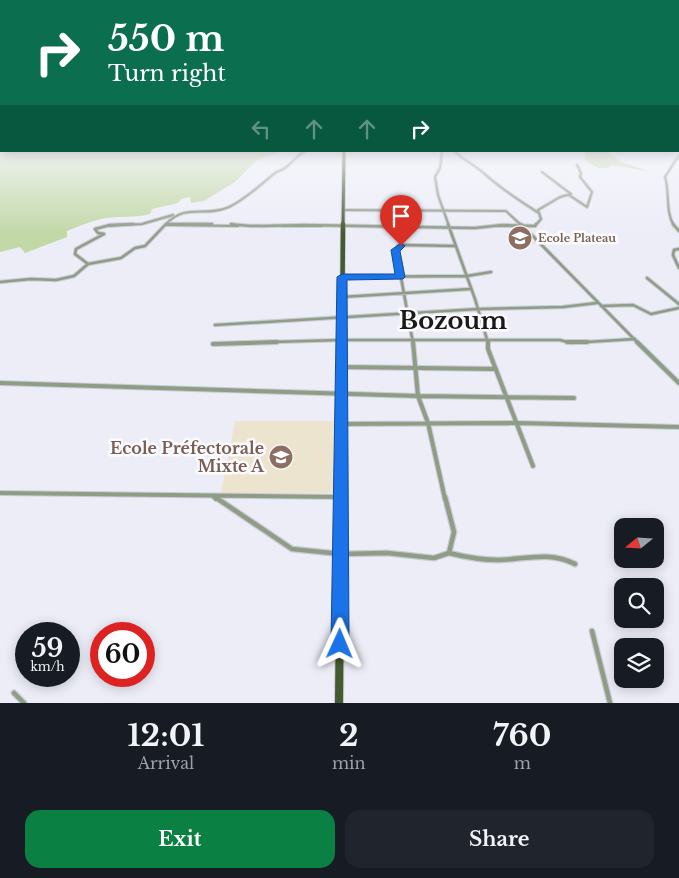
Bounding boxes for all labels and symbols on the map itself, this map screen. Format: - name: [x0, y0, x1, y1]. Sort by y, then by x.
- pin: [380, 195, 422, 246]
- school or university icon: Ecole Plateau: [507, 225, 533, 251]
- place label: Ecole Plateau: [538, 231, 616, 245]
- district label: Bozoum: [399, 306, 507, 335]
- place label: Ecole Préfectorale Mixte A: [110, 438, 265, 476]
- school or university icon: Ecole Préfectorale Mixte A: [268, 444, 294, 470]
- north arrow: [614, 518, 664, 568]
- position arrow: [313, 617, 365, 669]
- speed limit sign: 60: [90, 622, 155, 687]

